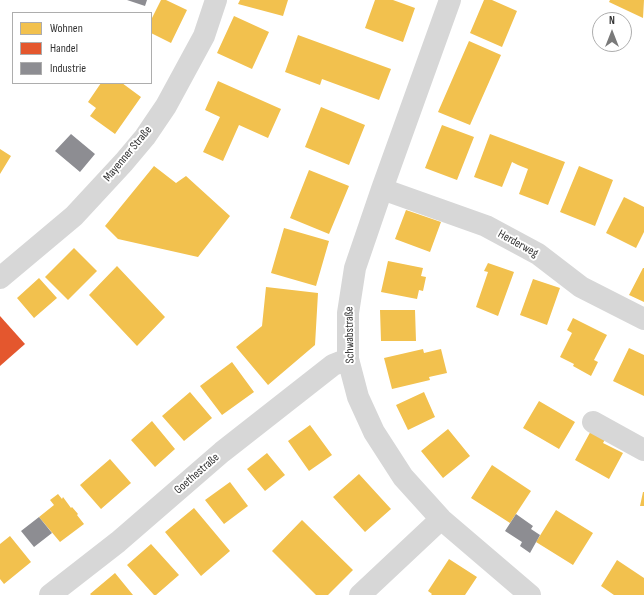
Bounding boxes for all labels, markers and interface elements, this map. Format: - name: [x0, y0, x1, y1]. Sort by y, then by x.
- legend: [12, 12, 152, 84]
- north arrow: [592, 12, 632, 52]
- text: N: [609, 14, 615, 27]
- text: Wohnen: [50, 21, 83, 36]
- text: Handel: [50, 41, 78, 56]
- text: Industrie: [50, 61, 86, 76]
- street label: Mayenner Straße: [101, 123, 155, 185]
- street label: Herderweg: [495, 227, 541, 261]
- street label: Schwabstraße: [342, 306, 358, 364]
- street label: Goethestraße: [171, 450, 223, 498]

